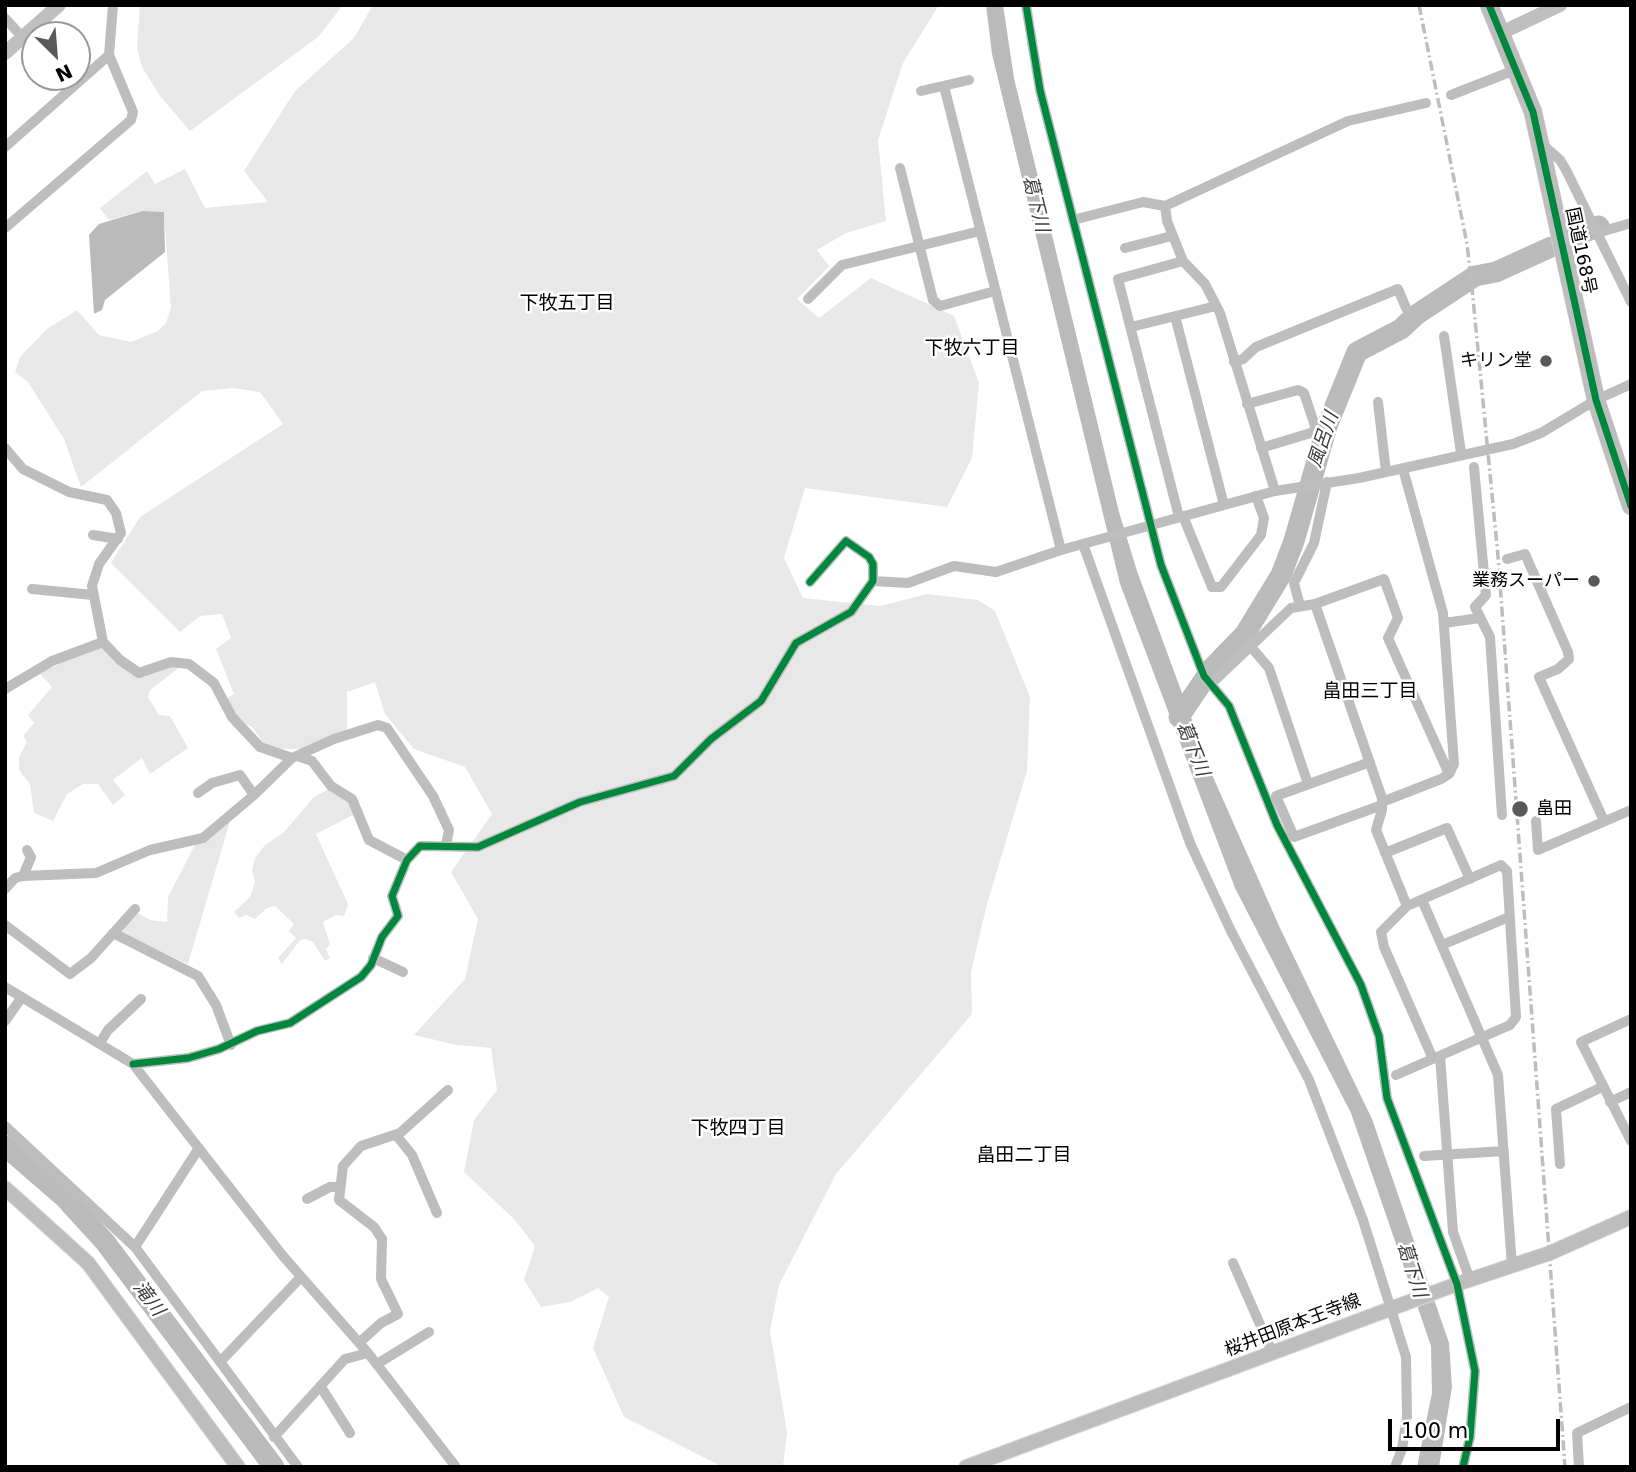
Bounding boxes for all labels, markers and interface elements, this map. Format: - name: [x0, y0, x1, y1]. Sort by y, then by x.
- north arrow: [21, 21, 91, 91]
- text: N: [52, 60, 76, 87]
- water label: 葛下川: [1017, 174, 1053, 234]
- street label: 国道168号: [1560, 206, 1600, 296]
- district label: 下牧五丁目: [520, 293, 614, 315]
- district label: 下牧六丁目: [925, 338, 1019, 360]
- place label: キリン堂: [1460, 350, 1532, 372]
- marker: キリン堂: [1538, 353, 1554, 369]
- water label: 風呂川: [1304, 409, 1344, 471]
- place label: 業務スーパー: [1472, 570, 1580, 592]
- marker: 業務スーパー: [1586, 573, 1602, 589]
- district label: 畠田三丁目: [1323, 681, 1417, 703]
- water label: 葛下川: [1171, 718, 1213, 780]
- place label: 畠田: [1536, 798, 1572, 820]
- marker: 畠田: [1510, 799, 1530, 819]
- district label: 下牧四丁目: [691, 1118, 785, 1140]
- district label: 畠田二丁目: [977, 1145, 1071, 1167]
- water label: 葛下川: [1391, 1239, 1431, 1301]
- water label: 滝川: [127, 1277, 169, 1321]
- street label: 桜井田原本王寺線: [1222, 1290, 1364, 1362]
- scale bar: [1391, 1406, 1562, 1450]
- text: 100 m: [1401, 1419, 1468, 1443]

